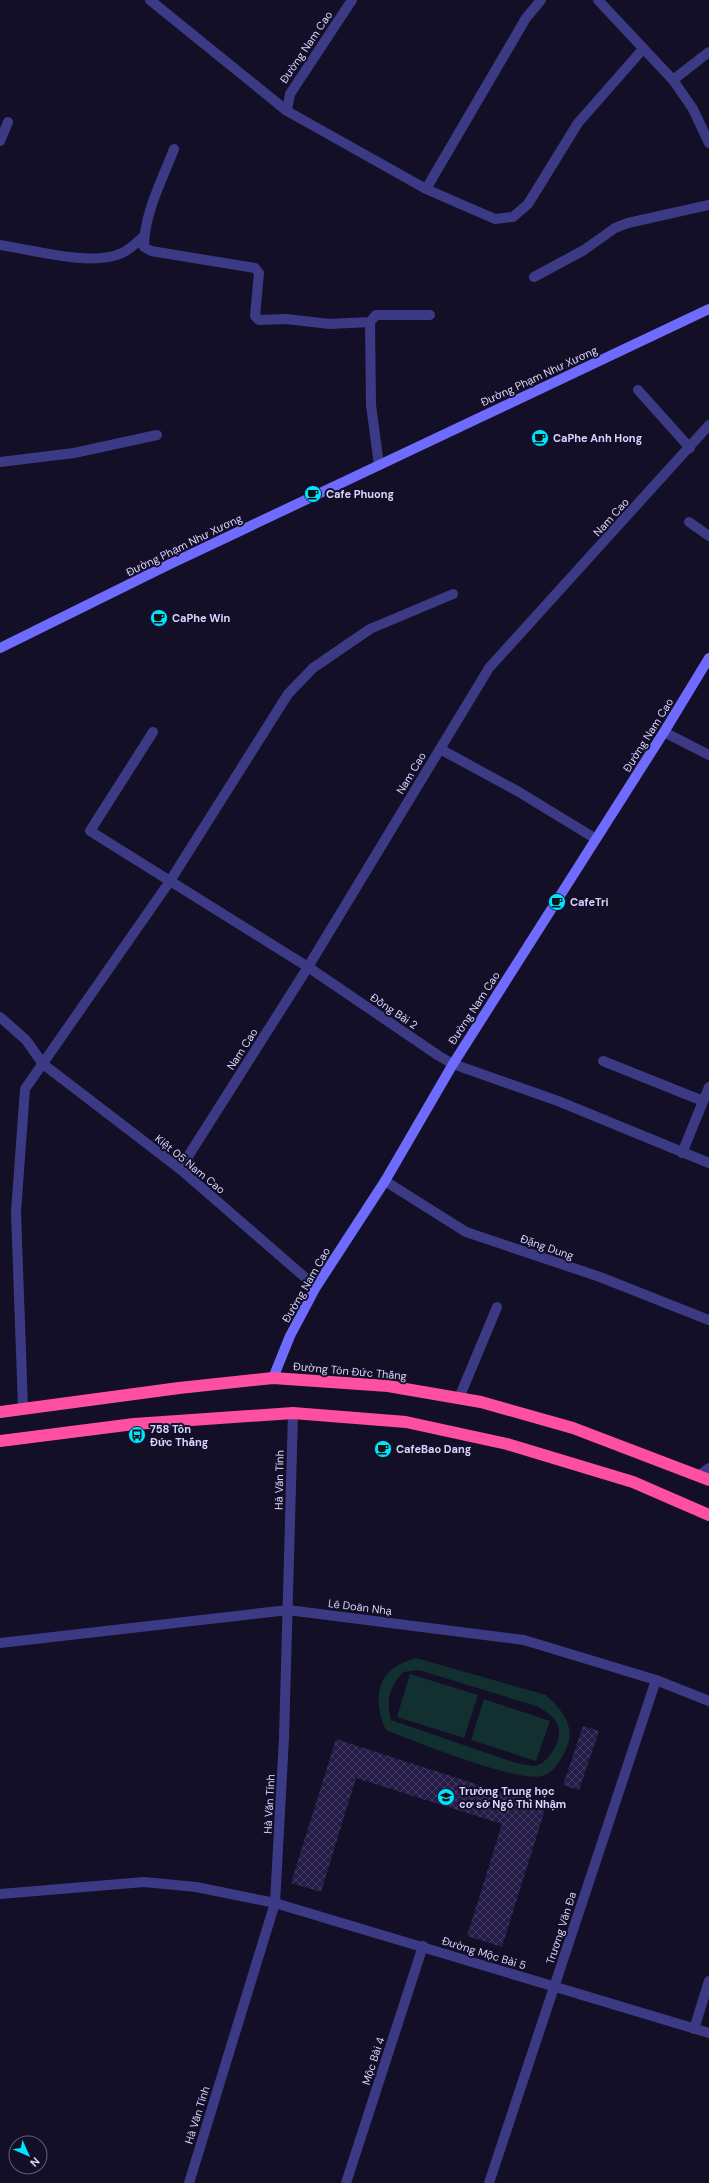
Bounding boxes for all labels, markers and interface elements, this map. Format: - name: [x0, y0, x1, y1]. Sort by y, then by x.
- street label: Đường Nam Cao: [277, 8, 335, 86]
- street label: Đường Phạm Như Xương: [478, 343, 600, 409]
- cafe icon: CaPhe Anh Hong: [530, 428, 550, 448]
- place label: CaPhe Anh Hong: [553, 431, 643, 445]
- cafe icon: Cafe Phuong: [303, 484, 323, 504]
- place label: Cafe Phuong: [326, 487, 394, 501]
- street label: Nam Cao: [590, 495, 632, 539]
- street label: Đường Phạm Như Xương: [124, 511, 244, 579]
- cafe icon: CaPhe Win: [149, 608, 169, 628]
- place label: CaPhe Win: [172, 611, 231, 625]
- street label: Đường Nam Cao: [620, 695, 676, 775]
- street label: Nam Cao: [393, 749, 429, 797]
- cafe icon: CafeTri: [547, 892, 567, 912]
- place label: CafeTri: [570, 895, 609, 909]
- street label: Đường Nam Cao: [445, 969, 503, 1047]
- street label: Đồng Bài 2: [368, 990, 420, 1032]
- street label: Nam Cao: [223, 1026, 261, 1072]
- street label: Kiệt 05 Nam Cao: [152, 1131, 228, 1197]
- street label: Đặng Dung: [518, 1231, 576, 1263]
- street label: Đường Nam Cao: [279, 1245, 333, 1325]
- street label: Đường Tôn Đức Thắng: [293, 1359, 407, 1383]
- place label: 758 Tôn Đức Thắng: [150, 1422, 209, 1449]
- bus stop icon: 758 Tôn Đức Thắng: [127, 1425, 147, 1445]
- cafe icon: CafeBao Dang: [373, 1439, 393, 1459]
- place label: CafeBao Dang: [396, 1442, 472, 1456]
- street label: Hà Văn Tính: [271, 1450, 287, 1510]
- street label: Lê Doãn Nhạ: [327, 1596, 394, 1618]
- street label: Hà Văn Tính: [260, 1774, 278, 1834]
- place label: Trường Trung học cơ sở Ngô Thì Nhậm: [459, 1784, 566, 1811]
- school or university icon: Trường Trung học cơ sở Ngô Thì Nhậm: [436, 1787, 456, 1807]
- street label: Trương Văn Đa: [543, 1890, 579, 1966]
- street label: Đường Mộc Bài 5: [440, 1934, 528, 1973]
- street label: Mộc Bài 4: [359, 2035, 387, 2087]
- street label: Hà Văn Tính: [182, 2084, 212, 2146]
- north arrow: [8, 2135, 48, 2175]
- text: N: [27, 2154, 43, 2170]

